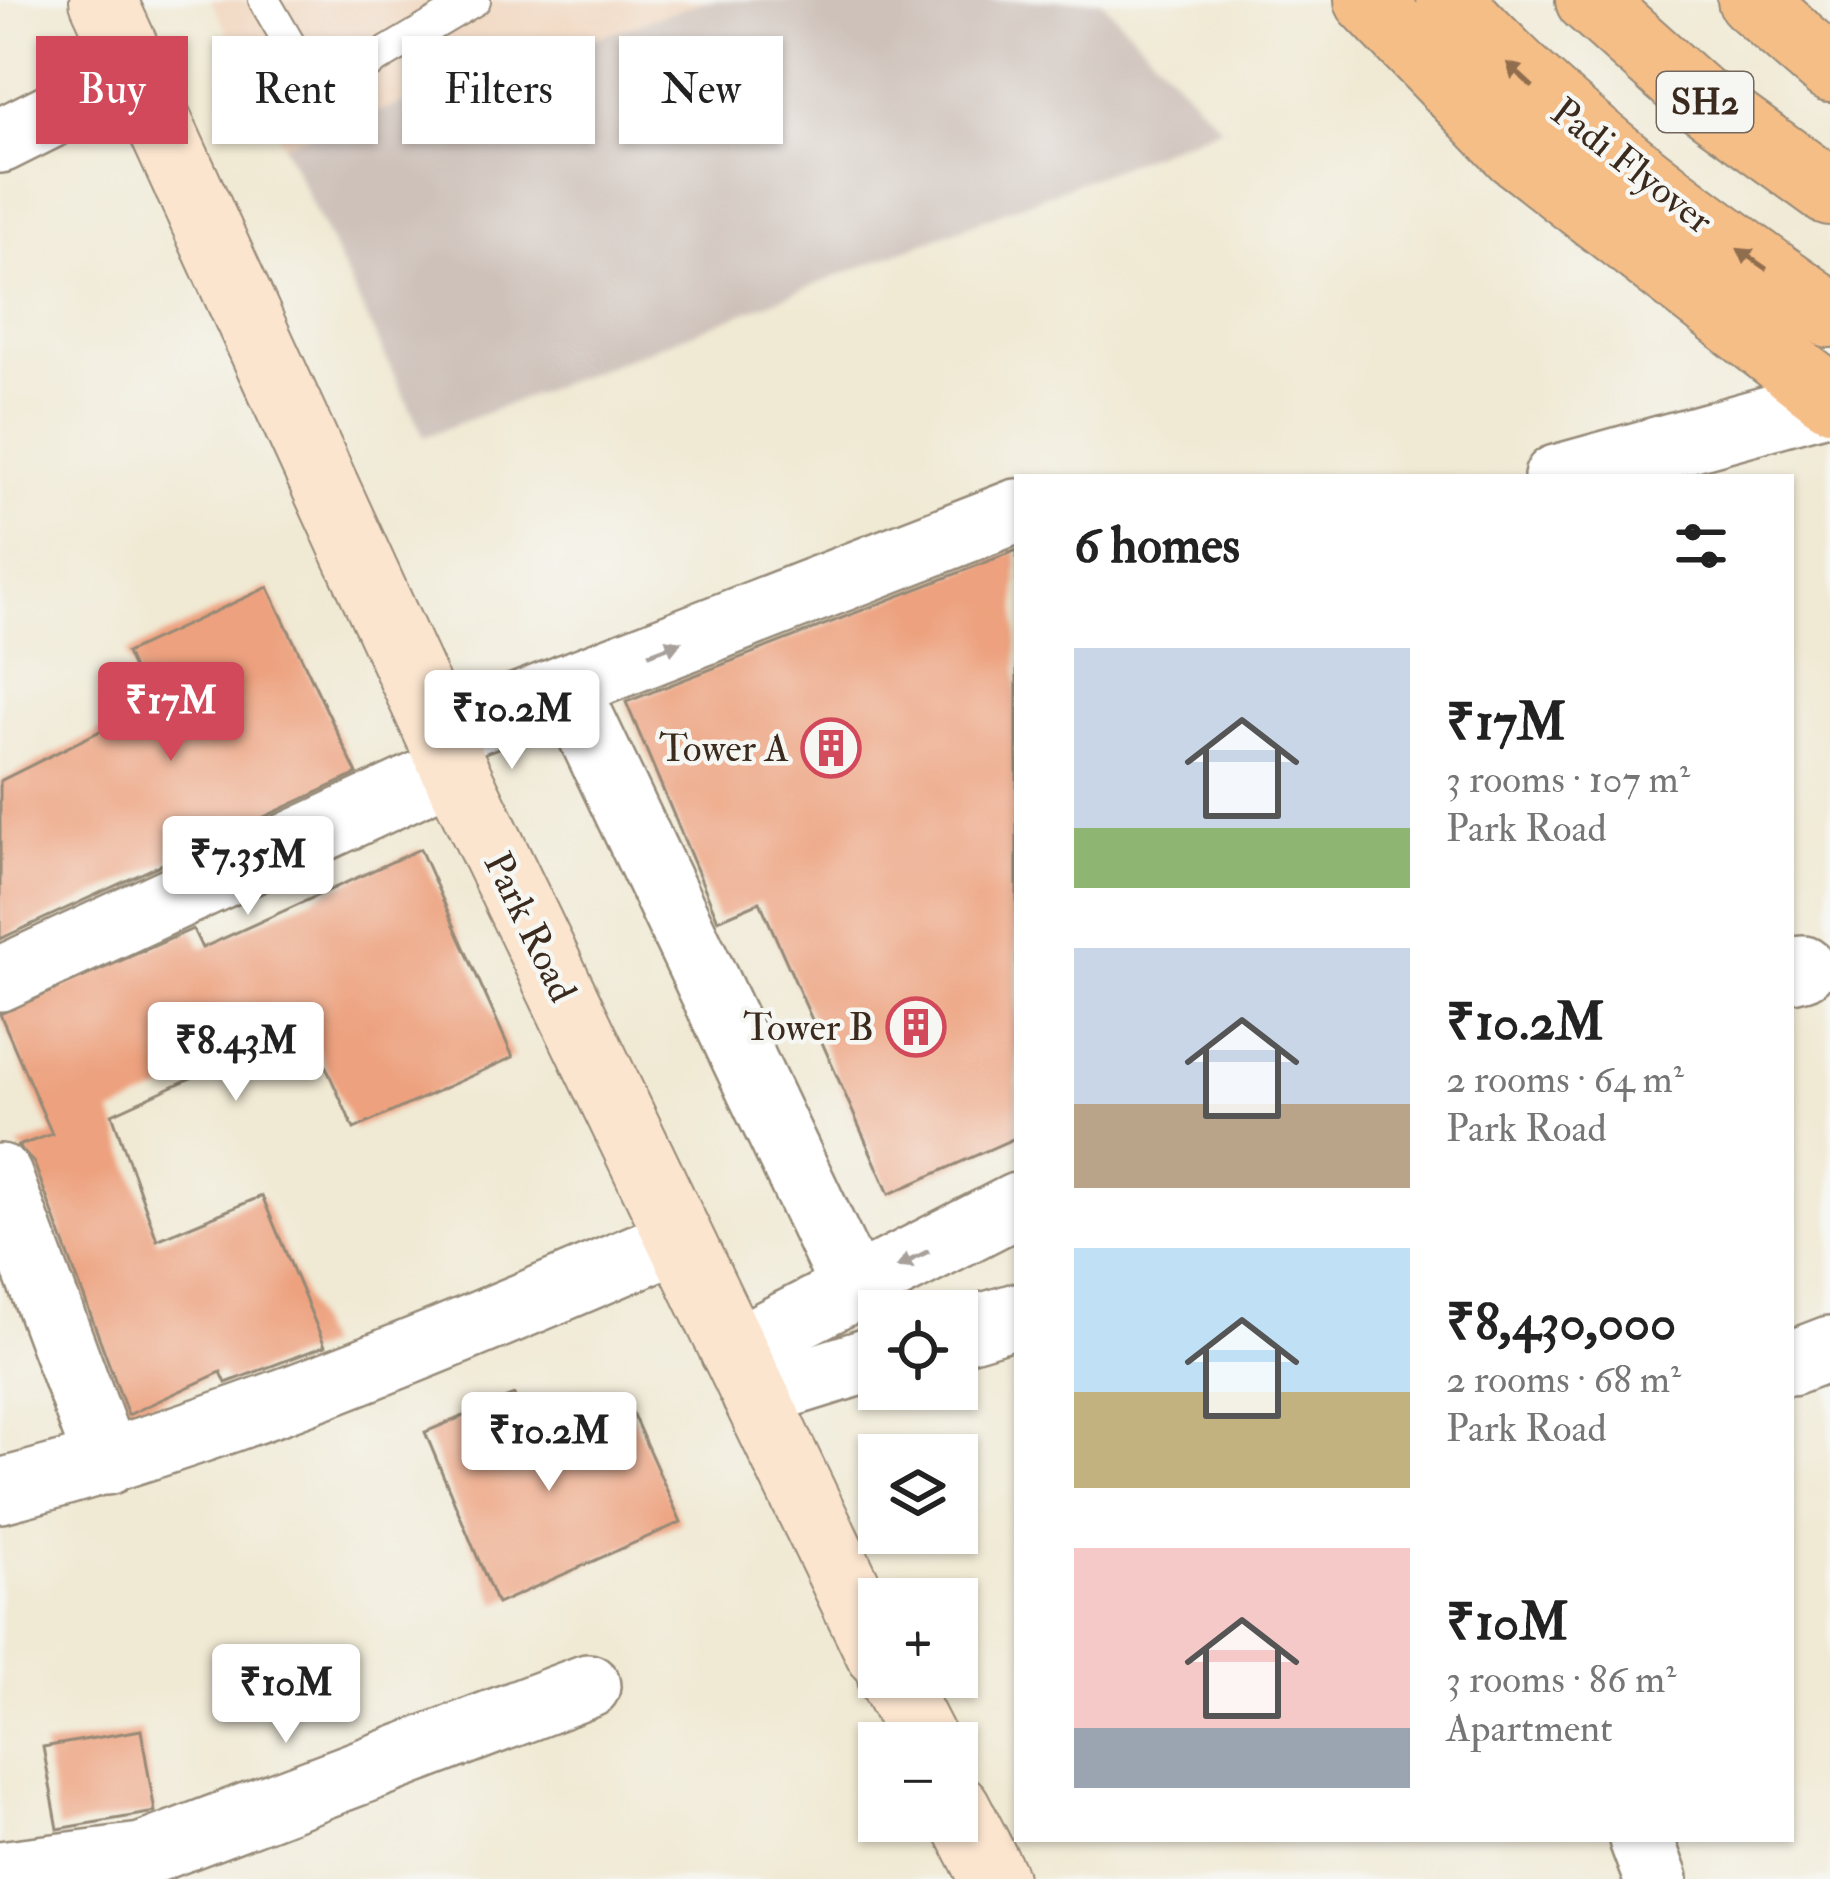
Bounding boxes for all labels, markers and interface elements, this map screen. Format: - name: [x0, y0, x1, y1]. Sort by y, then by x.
- chip: Buy: [36, 36, 188, 144]
- chip: Rent: [212, 36, 378, 144]
- chip: Filters: [402, 36, 595, 144]
- chip: New: [619, 36, 783, 144]
- one-way arrow: [1506, 62, 1535, 89]
- road number: SH2: [1657, 72, 1753, 132]
- street label: Padi Flyover: [1541, 87, 1723, 245]
- one-way arrow: [1736, 248, 1768, 271]
- icon: filters: [1668, 513, 1734, 579]
- text: 6 homes: [1074, 514, 1240, 578]
- one-way arrow: [648, 638, 684, 657]
- pin: ₹17M: [100, 662, 242, 764]
- pin: ₹10.2M: [414, 670, 610, 772]
- text: ₹17M: [125, 676, 217, 725]
- text: ₹10.2M: [451, 684, 573, 733]
- text: ₹17M: [1446, 691, 1566, 755]
- icon: home: [1170, 696, 1314, 840]
- building icon: Tower A: [800, 717, 862, 779]
- place label: Tower A: [659, 724, 789, 773]
- text: 3 rooms · 107 m²: [1446, 755, 1690, 804]
- text: Park Road: [1446, 804, 1607, 853]
- pin: ₹7.35M: [150, 816, 346, 918]
- text: ₹7.35M: [190, 830, 306, 879]
- street label: Park Road: [473, 844, 587, 1010]
- text: ₹10.2M: [1446, 991, 1604, 1055]
- building icon: Tower B: [885, 996, 947, 1058]
- icon: home: [1170, 996, 1314, 1140]
- pin: ₹8.43M: [138, 1002, 334, 1104]
- place label: Tower B: [743, 1003, 874, 1052]
- text: ₹8.43M: [175, 1016, 297, 1065]
- text: 2 rooms · 64 m²: [1446, 1055, 1684, 1104]
- text: Park Road: [1446, 1104, 1607, 1153]
- one-way arrow: [896, 1248, 930, 1268]
- map controls: [858, 1290, 978, 1842]
- button: locate: [858, 1290, 978, 1410]
- text: ₹8,430,000: [1446, 1291, 1676, 1355]
- icon: home: [1170, 1296, 1314, 1440]
- text: 2 rooms · 68 m²: [1446, 1355, 1681, 1404]
- pin: ₹10.2M: [451, 1392, 647, 1494]
- text: Park Road: [1446, 1404, 1607, 1453]
- text: ₹10.2M: [488, 1406, 610, 1455]
- button: layers: [858, 1434, 978, 1554]
- button: +: [858, 1578, 978, 1698]
- text: ₹10M: [1446, 1591, 1569, 1655]
- icon: home: [1170, 1596, 1314, 1740]
- pin: ₹10M: [215, 1644, 357, 1746]
- text: 3 rooms · 86 m²: [1446, 1655, 1676, 1704]
- text: ₹10M: [239, 1658, 333, 1707]
- text: Apartment: [1446, 1704, 1613, 1753]
- button: −: [858, 1722, 978, 1842]

